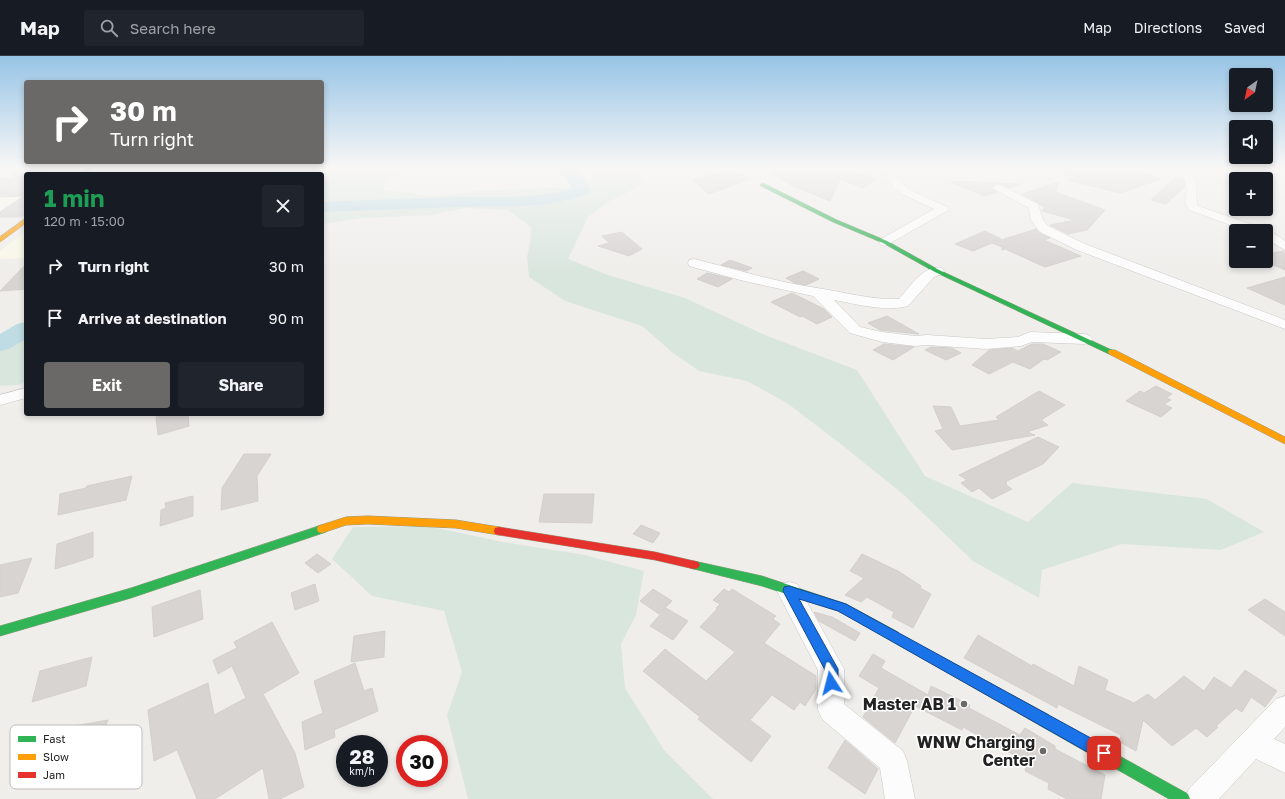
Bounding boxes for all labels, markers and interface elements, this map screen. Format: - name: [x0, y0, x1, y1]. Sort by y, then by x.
- search box: [84, 10, 364, 46]
- text: Map: [20, 16, 60, 39]
- icon: search: [98, 17, 120, 39]
- text: Search here: [130, 19, 216, 37]
- text: Map: [1083, 19, 1112, 36]
- text: Directions: [1134, 19, 1202, 36]
- text: Saved: [1224, 19, 1265, 36]
- north arrow: [1229, 68, 1273, 112]
- map controls: [1229, 68, 1273, 268]
- text: 30 m: [110, 94, 177, 127]
- icon: right: [44, 96, 96, 148]
- button: sound: [1229, 120, 1273, 164]
- text: Turn right: [110, 128, 194, 150]
- button: +: [1229, 172, 1273, 216]
- text: 1 min: [44, 183, 104, 212]
- button: close: [262, 185, 304, 227]
- text: 120 m · 15:00: [44, 213, 125, 229]
- button: −: [1229, 224, 1273, 268]
- icon: right: [44, 255, 66, 277]
- text: Turn right: [78, 257, 149, 275]
- text: 30 m: [269, 257, 304, 275]
- icon: arrive: [44, 307, 66, 329]
- text: Arrive at destination: [78, 309, 227, 327]
- text: 90 m: [269, 309, 304, 327]
- button: Exit: [44, 362, 170, 408]
- button: Share: [178, 362, 304, 408]
- position arrow: [810, 662, 852, 704]
- place label: Master AB 1: [863, 694, 956, 714]
- marker: Master AB 1: [959, 699, 969, 709]
- legend: [10, 725, 142, 789]
- text: Fast: [43, 732, 66, 745]
- place label: WNW Charging Center: [917, 732, 1035, 770]
- speed limit sign: 30: [396, 735, 448, 787]
- pin: [1087, 736, 1121, 770]
- icon: arrive: [1093, 742, 1115, 764]
- text: 28: [349, 744, 374, 768]
- marker: WNW Charging Center: [1038, 746, 1048, 756]
- text: Slow: [43, 750, 69, 763]
- text: km/h: [349, 765, 375, 777]
- text: Jam: [43, 768, 65, 781]

